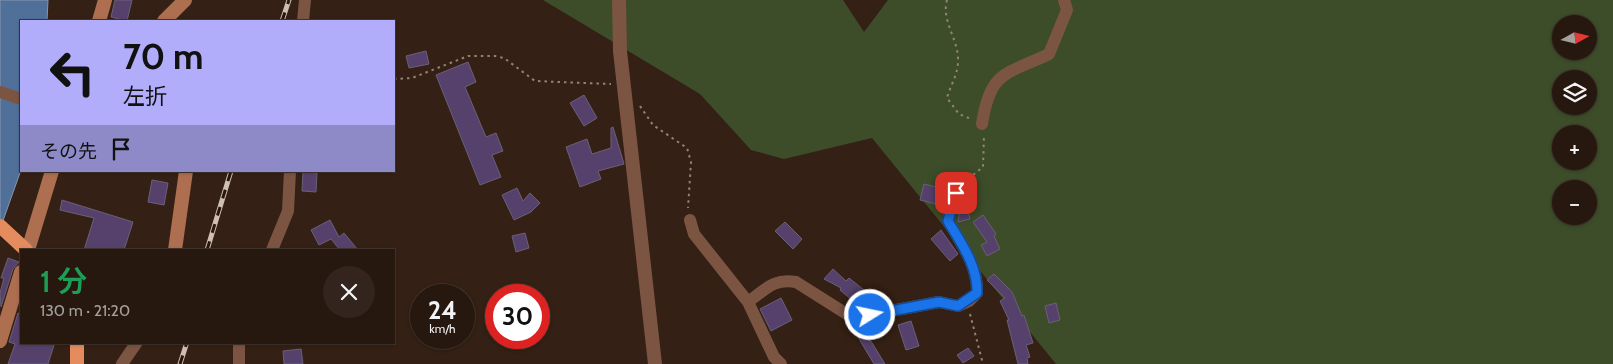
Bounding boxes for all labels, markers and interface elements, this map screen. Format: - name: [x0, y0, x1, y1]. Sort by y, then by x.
- north arrow: [1552, 15, 1598, 60]
- map controls: [1552, 15, 1597, 225]
- text: 70 m: [123, 35, 204, 78]
- icon: left: [40, 40, 105, 105]
- button: layers: [1552, 70, 1597, 115]
- text: 左折: [123, 83, 167, 110]
- button: +: [1552, 125, 1597, 170]
- icon: arrive: [107, 135, 135, 163]
- text: その先: [40, 140, 97, 163]
- pin: [935, 172, 977, 214]
- icon: arrive: [942, 179, 970, 207]
- button: −: [1552, 180, 1597, 225]
- text: 1 分: [40, 263, 87, 300]
- button: close: [323, 266, 375, 318]
- speed limit sign: 30: [485, 284, 550, 349]
- position arrow: [843, 288, 895, 340]
- text: 24: [428, 295, 457, 325]
- text: 130 m · 21:20: [40, 301, 130, 320]
- text: km/h: [429, 321, 456, 336]

